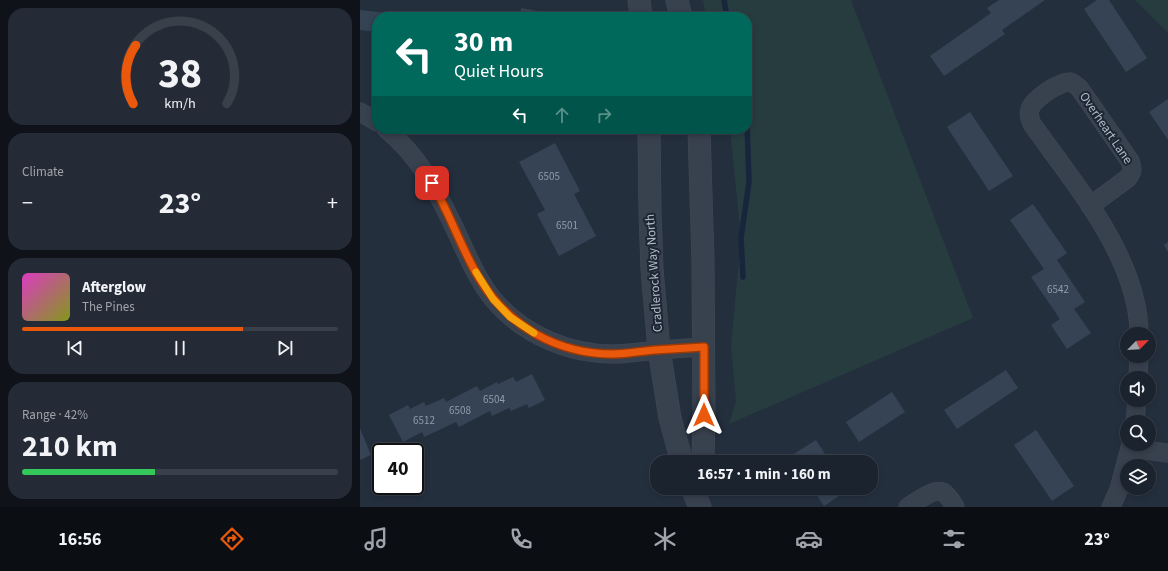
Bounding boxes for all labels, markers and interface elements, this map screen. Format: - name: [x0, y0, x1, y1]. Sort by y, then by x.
- text: 30 m: [454, 22, 513, 62]
- icon: left: [388, 28, 440, 80]
- text: 38: [158, 44, 202, 104]
- text: Quiet Hours: [454, 59, 544, 84]
- street label: Overheart Lane: [1075, 88, 1137, 168]
- text: km/h: [164, 93, 196, 114]
- icon: left: [509, 104, 531, 126]
- icon: ahead: [551, 104, 573, 126]
- icon: right: [593, 104, 615, 126]
- text: Climate: [22, 163, 64, 181]
- pin: [415, 166, 449, 200]
- house number: 6505: [538, 169, 560, 184]
- icon: arrive: [421, 172, 443, 194]
- text: 23°: [159, 182, 201, 225]
- text: −: [22, 187, 33, 219]
- text: +: [327, 187, 338, 219]
- street label: Cradlerock Way North: [641, 213, 667, 333]
- house number: 6501: [556, 218, 578, 233]
- text: Afterglow: [82, 277, 146, 298]
- house number: 6542: [1047, 282, 1069, 297]
- text: The Pines: [82, 298, 135, 316]
- north arrow: [1120, 327, 1156, 363]
- map controls: [1120, 327, 1156, 495]
- icon: previous: [64, 337, 86, 359]
- icon: pause: [169, 337, 191, 359]
- icon: next: [274, 337, 296, 359]
- button: sound: [1120, 371, 1156, 407]
- house number: 6504: [483, 392, 505, 407]
- position arrow: [683, 394, 725, 436]
- house number: 6508: [449, 403, 471, 418]
- text: Range · 42%: [22, 406, 88, 424]
- house number: 6512: [413, 413, 435, 428]
- button: search: [1120, 415, 1156, 451]
- text: 210 km: [22, 425, 118, 468]
- speed limit sign: 40: [372, 443, 424, 495]
- button: layers: [1120, 459, 1156, 495]
- text: 16:57 · 1 min · 160 m: [697, 464, 831, 485]
- icon: directions: [218, 525, 246, 553]
- icon: music: [362, 525, 390, 553]
- icon: phone: [507, 525, 535, 553]
- icon: climate: [651, 525, 679, 553]
- icon: car: [795, 525, 823, 553]
- icon: filters: [940, 525, 968, 553]
- text: 16:56: [58, 527, 102, 552]
- text: 23°: [1084, 527, 1110, 552]

